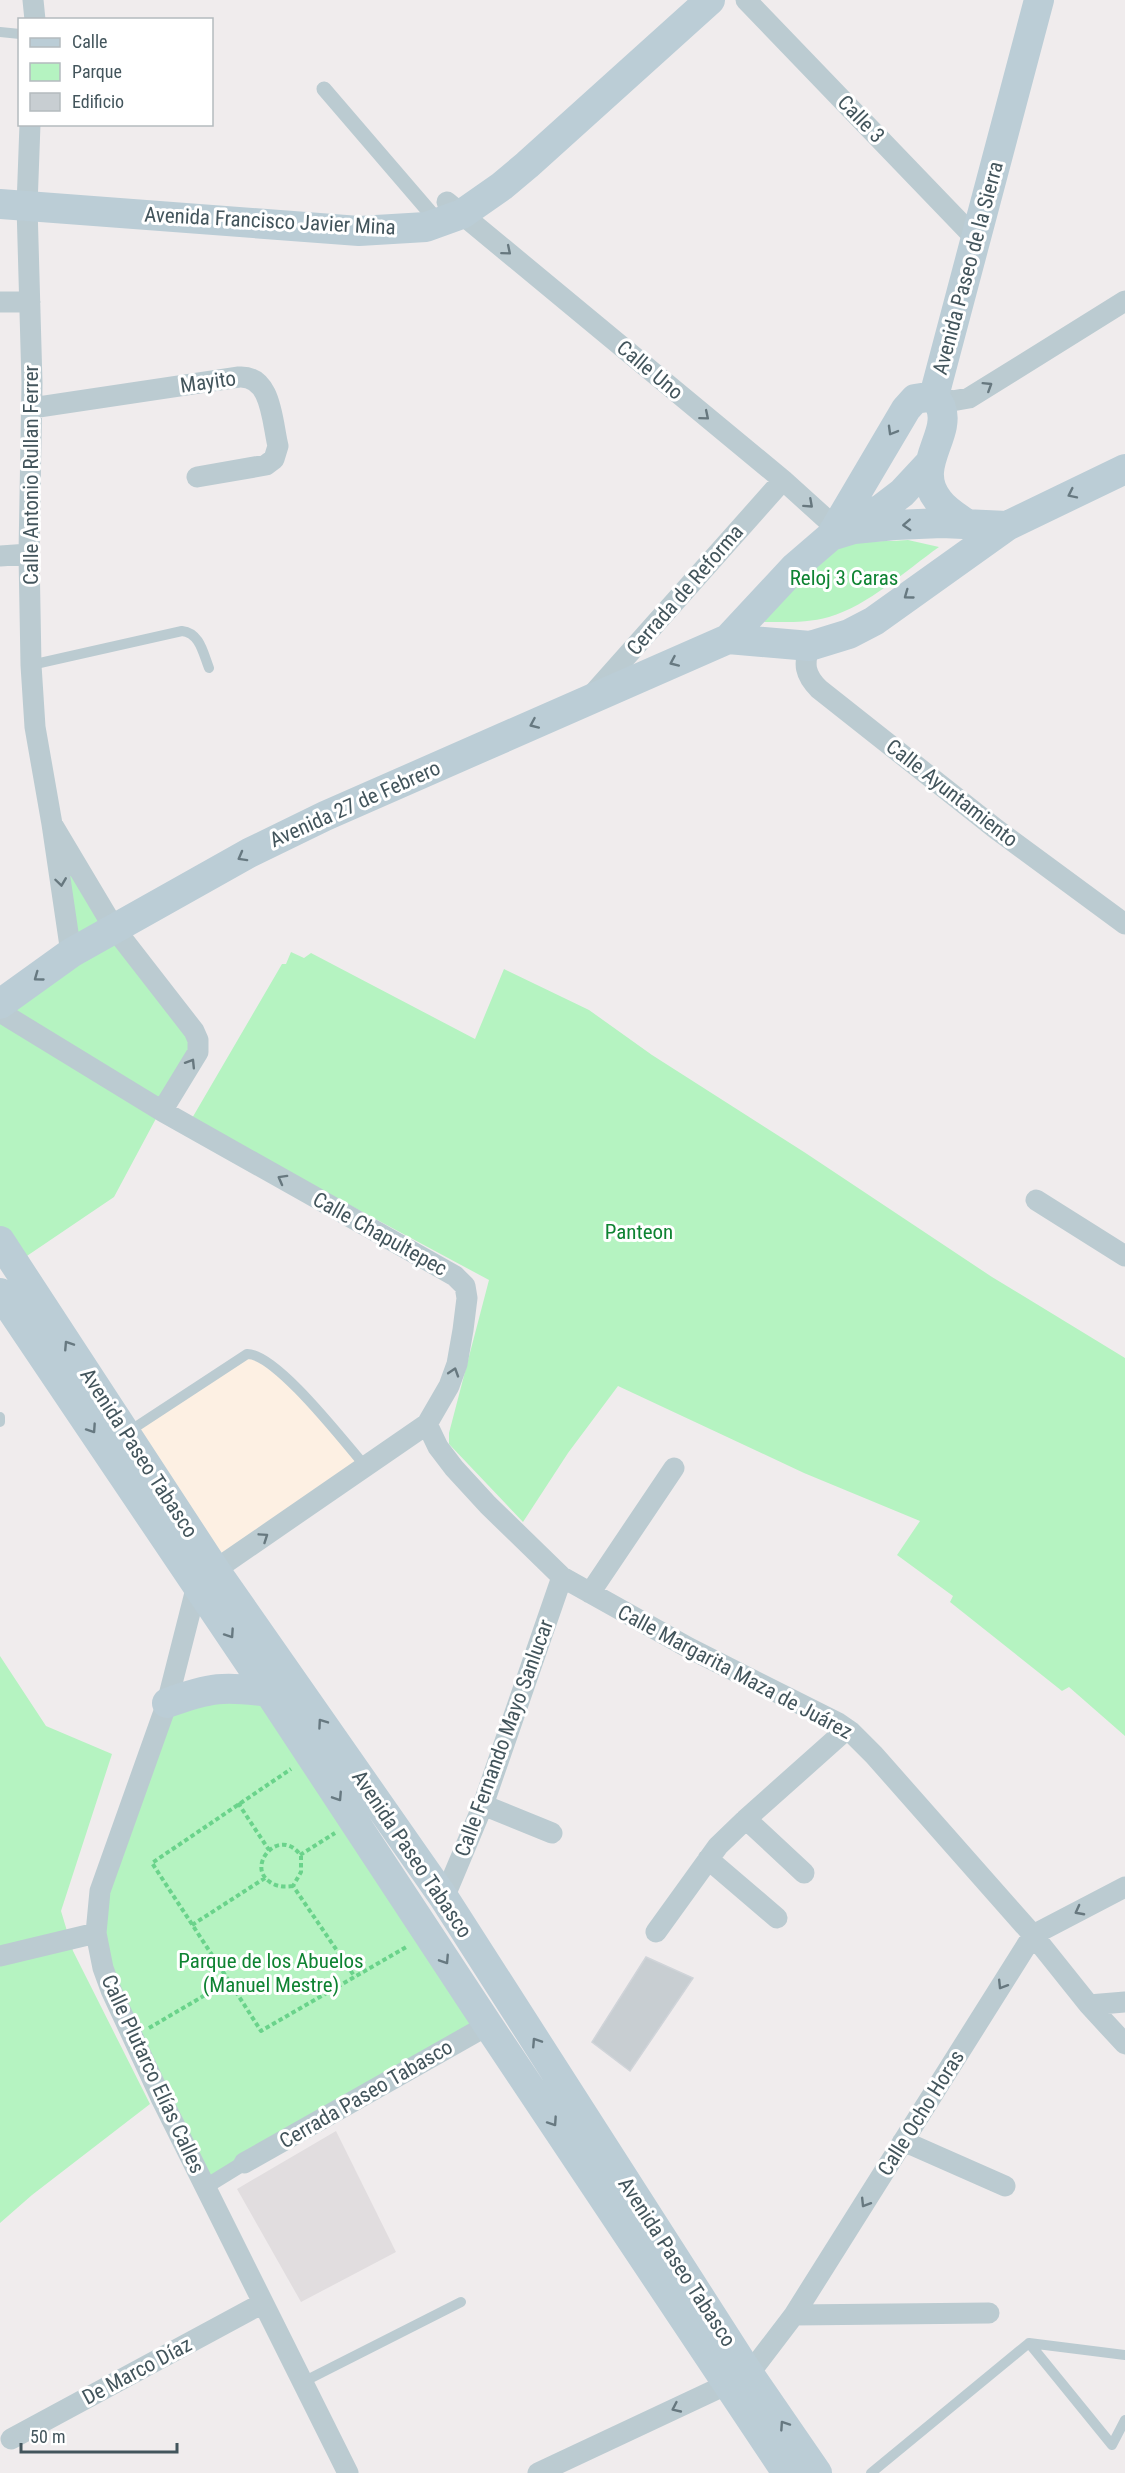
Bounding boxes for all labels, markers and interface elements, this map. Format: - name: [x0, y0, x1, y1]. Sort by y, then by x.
- legend: [18, 18, 213, 126]
- text: Calle: [72, 31, 108, 52]
- text: Parque: [72, 61, 122, 82]
- street label: Calle 3: [833, 90, 889, 148]
- text: Edificio: [72, 91, 124, 112]
- street label: Avenida Paseo de la Sierra: [928, 159, 1008, 377]
- street label: Avenida Francisco Javier Mina: [144, 202, 396, 240]
- one-way arrow: [500, 244, 511, 255]
- street label: Calle Uno: [612, 335, 688, 405]
- street label: Calle Antonio Rullan Ferrer: [19, 365, 43, 585]
- street label: Mayito: [179, 366, 237, 398]
- one-way arrow: [982, 381, 992, 393]
- one-way arrow: [698, 409, 709, 420]
- one-way arrow: [888, 425, 900, 435]
- one-way arrow: [1068, 487, 1079, 499]
- one-way arrow: [803, 497, 813, 508]
- one-way arrow: [902, 518, 911, 531]
- street label: Cerrada de Reforma: [622, 520, 748, 660]
- park label: Reloj 3 Caras: [790, 566, 898, 590]
- one-way arrow: [903, 588, 914, 599]
- one-way arrow: [670, 655, 681, 667]
- one-way arrow: [529, 717, 540, 729]
- street label: Calle Ayuntamiento: [881, 734, 1023, 852]
- street label: Avenida 27 de Febrero: [266, 756, 444, 852]
- one-way arrow: [237, 850, 248, 861]
- one-way arrow: [54, 878, 66, 887]
- one-way arrow: [33, 970, 44, 981]
- one-way arrow: [184, 1059, 196, 1069]
- one-way arrow: [278, 1175, 288, 1186]
- street label: Calle Chapultepec: [309, 1187, 451, 1281]
- park label: Panteon: [605, 1220, 673, 1244]
- one-way arrow: [64, 1341, 76, 1351]
- street label: Avenida Paseo Tabasco: [75, 1364, 203, 1542]
- one-way arrow: [446, 1368, 459, 1378]
- one-way arrow: [84, 1422, 95, 1433]
- one-way arrow: [257, 1533, 268, 1544]
- street label: Calle Margarita Maza de Juárez: [614, 1600, 856, 1744]
- street label: Calle Fernando Mayo Sanlucar: [450, 1616, 558, 1860]
- one-way arrow: [223, 1627, 234, 1638]
- one-way arrow: [318, 1719, 329, 1730]
- street label: Avenida Paseo Tabasco: [347, 1766, 477, 1942]
- one-way arrow: [330, 1790, 341, 1801]
- one-way arrow: [1075, 1904, 1086, 1915]
- park label: Parque de los Abuelos (Manuel Mestre): [178, 1949, 364, 1997]
- one-way arrow: [437, 1953, 448, 1964]
- street label: Calle Plutarco Elías Calles: [96, 1971, 210, 2177]
- one-way arrow: [999, 1978, 1010, 1989]
- street label: Cerrada Paseo Tabasco: [275, 2035, 457, 2153]
- one-way arrow: [532, 2038, 543, 2049]
- street label: Calle Ocho Horas: [873, 2046, 969, 2180]
- one-way arrow: [546, 2115, 557, 2126]
- street label: Avenida Paseo Tabasco: [613, 2173, 741, 2351]
- one-way arrow: [860, 2197, 872, 2207]
- street label: De Marco Díaz: [78, 2332, 196, 2410]
- one-way arrow: [671, 2401, 682, 2413]
- scale bar: [21, 2416, 177, 2454]
- one-way arrow: [780, 2420, 791, 2431]
- text: 50 m: [30, 2426, 65, 2447]

